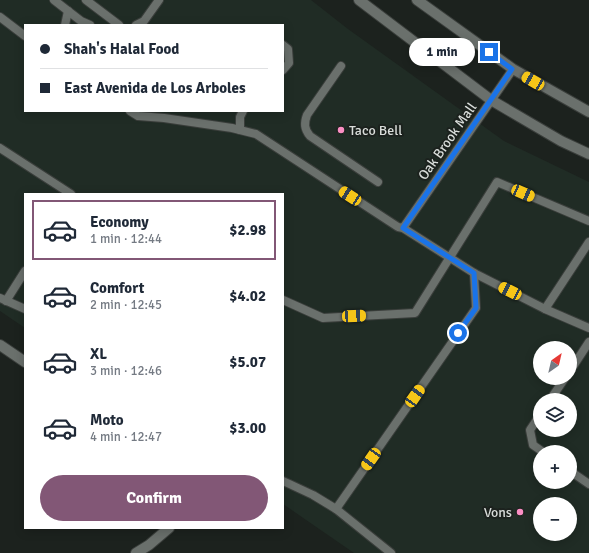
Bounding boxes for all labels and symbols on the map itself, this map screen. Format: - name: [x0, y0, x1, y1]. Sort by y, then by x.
- callout: 1 min: [409, 38, 475, 66]
- route end: [480, 43, 498, 61]
- car: [520, 70, 546, 92]
- street label: Oak Brook Mall: [414, 99, 480, 183]
- place label: Taco Bell: [349, 122, 402, 139]
- marker: Taco Bell: [336, 125, 346, 135]
- car: [510, 183, 536, 203]
- car: [337, 184, 363, 208]
- car: [497, 280, 523, 302]
- car: [342, 309, 366, 323]
- route start: [449, 324, 467, 342]
- north arrow: [533, 341, 577, 385]
- car: [403, 383, 427, 409]
- car: [359, 446, 383, 472]
- place label: Vons: [484, 504, 512, 521]
- marker: Vons: [515, 507, 525, 517]

